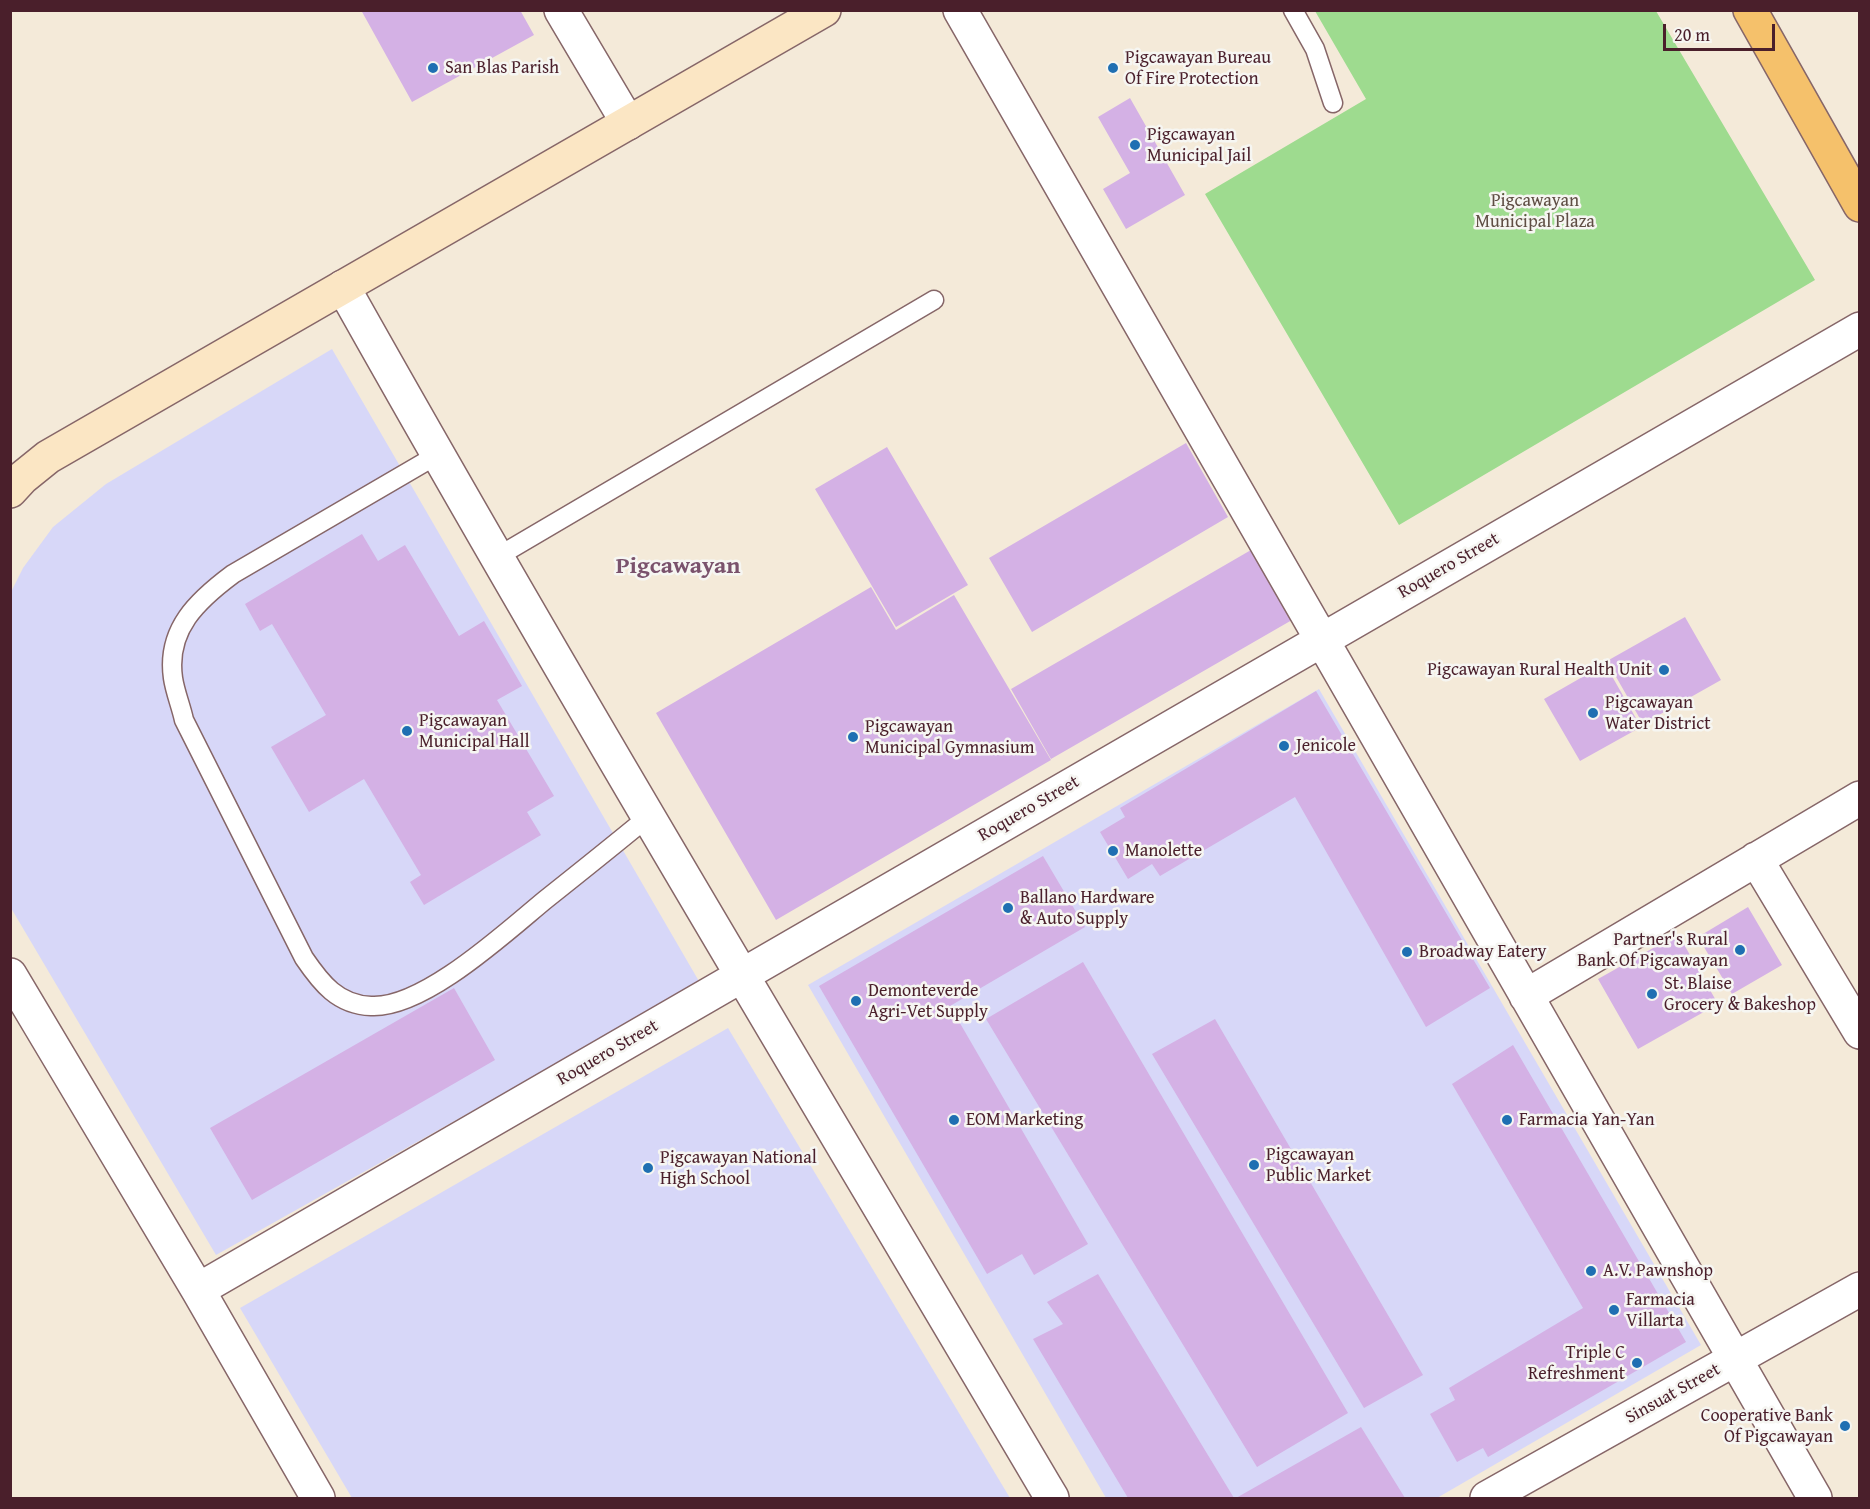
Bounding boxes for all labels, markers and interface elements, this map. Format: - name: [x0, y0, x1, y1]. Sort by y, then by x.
- scale bar: [1666, 12, 1778, 50]
- text: 20 m: [1674, 21, 1710, 48]
- place label: Pigcawayan Bureau Of Fire Protection: [1125, 47, 1271, 90]
- place label: San Blas Parish: [445, 57, 559, 79]
- marker: San Blas Parish: [426, 61, 440, 75]
- marker: Pigcawayan Bureau Of Fire Protection: [1106, 61, 1120, 75]
- place label: Pigcawayan Municipal Jail: [1147, 124, 1251, 166]
- marker: Pigcawayan Municipal Jail: [1128, 138, 1142, 152]
- park label: Pigcawayan Municipal Plaza: [1475, 190, 1595, 232]
- street label: Roquero Street: [1395, 528, 1503, 604]
- district label: Pigcawayan: [616, 553, 740, 581]
- place label: Pigcawayan Rural Health Unit: [1427, 659, 1652, 681]
- marker: Pigcawayan Rural Health Unit: [1657, 663, 1671, 677]
- place label: Pigcawayan Water District: [1605, 692, 1711, 734]
- marker: Pigcawayan Water District: [1586, 706, 1600, 720]
- place label: Pigcawayan Municipal Hall: [419, 710, 529, 752]
- place label: Pigcawayan Municipal Gymnasium: [865, 716, 1034, 758]
- marker: Pigcawayan Municipal Hall: [400, 724, 414, 738]
- marker: Pigcawayan Municipal Gymnasium: [846, 730, 860, 744]
- place label: Jenicole: [1296, 735, 1356, 757]
- marker: Jenicole: [1277, 739, 1291, 753]
- street label: Roquero Street: [975, 771, 1083, 847]
- place label: Manolette: [1125, 840, 1202, 862]
- marker: Manolette: [1106, 844, 1120, 858]
- place label: Ballano Hardware & Auto Supply: [1020, 887, 1154, 930]
- marker: Ballano Hardware & Auto Supply: [1001, 901, 1015, 915]
- place label: Partner's Rural Bank Of Pigcawayan: [1577, 929, 1728, 972]
- place label: Broadway Eatery: [1419, 941, 1546, 963]
- marker: Partner's Rural Bank Of Pigcawayan: [1733, 943, 1747, 957]
- marker: Broadway Eatery: [1400, 945, 1414, 959]
- place label: St. Blaise Grocery & Bakeshop: [1664, 973, 1816, 1016]
- place label: Demonteverde Agri-Vet Supply: [868, 980, 988, 1022]
- marker: St. Blaise Grocery & Bakeshop: [1645, 987, 1659, 1001]
- marker: Demonteverde Agri-Vet Supply: [849, 994, 863, 1008]
- street label: Roquero Street: [554, 1015, 662, 1091]
- place label: EOM Marketing: [966, 1109, 1083, 1131]
- place label: Farmacia Yan-Yan: [1519, 1109, 1655, 1131]
- marker: EOM Marketing: [947, 1113, 961, 1127]
- marker: Farmacia Yan-Yan: [1500, 1113, 1514, 1127]
- place label: Pigcawayan Public Market: [1266, 1144, 1371, 1186]
- place label: Pigcawayan National High School: [660, 1147, 817, 1190]
- marker: Pigcawayan Public Market: [1247, 1158, 1261, 1172]
- marker: Pigcawayan National High School: [641, 1161, 655, 1175]
- place label: A.V. Pawnshop: [1603, 1260, 1713, 1282]
- marker: A.V. Pawnshop: [1584, 1264, 1598, 1278]
- place label: Farmacia Villarta: [1626, 1289, 1695, 1332]
- marker: Farmacia Villarta: [1607, 1303, 1621, 1317]
- place label: Triple C Refreshment: [1528, 1342, 1625, 1384]
- marker: Triple C Refreshment: [1630, 1356, 1644, 1370]
- street label: Sinsuat Street: [1622, 1359, 1724, 1429]
- place label: Cooperative Bank Of Pigcawayan: [1701, 1405, 1833, 1448]
- marker: Cooperative Bank Of Pigcawayan: [1838, 1419, 1852, 1433]

